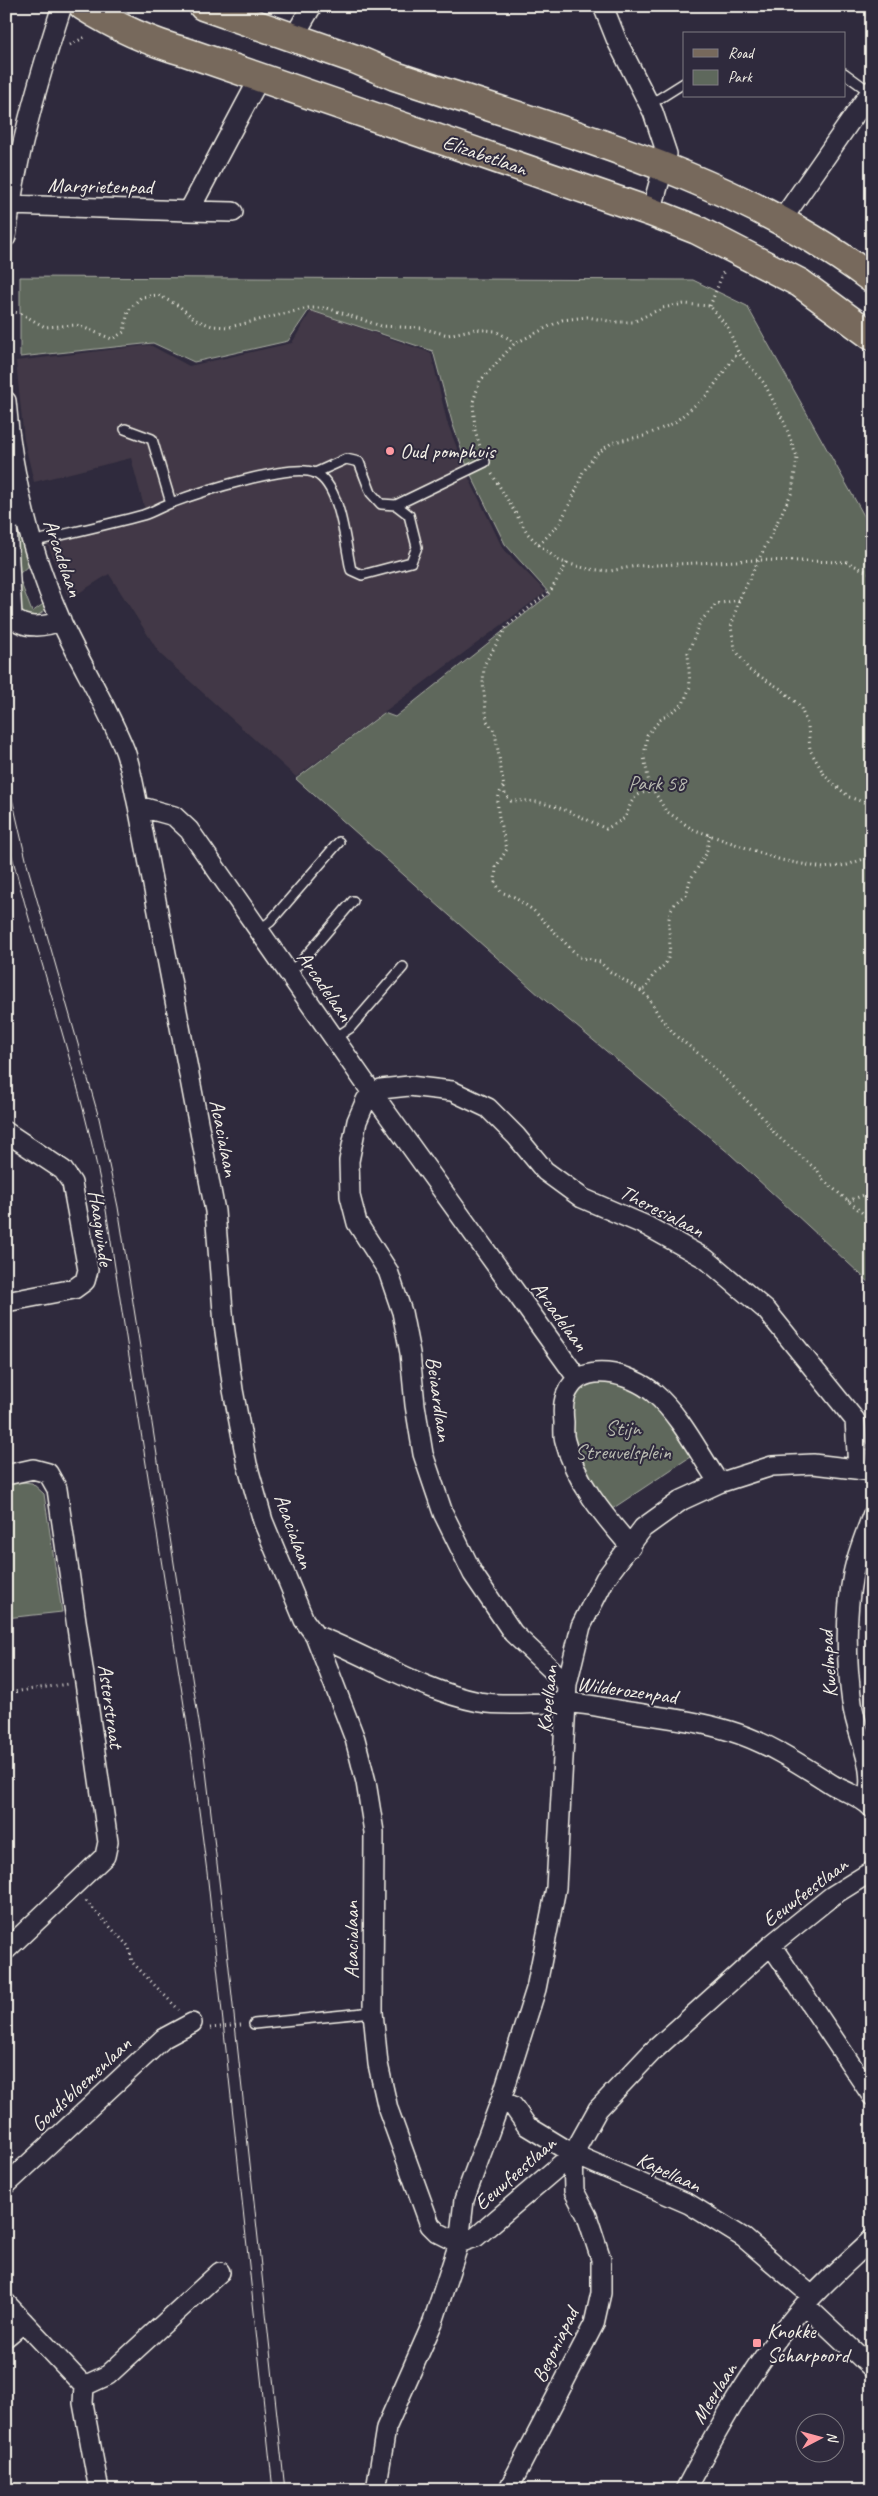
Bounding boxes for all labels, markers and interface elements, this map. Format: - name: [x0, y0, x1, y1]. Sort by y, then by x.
- legend: [683, 32, 846, 98]
- text: Road: [728, 44, 755, 63]
- text: Park: [728, 68, 753, 87]
- street label: Elizabetlaan: [440, 129, 532, 182]
- street label: Margrietenpad: [47, 172, 157, 200]
- place label: Oud pomphuis: [400, 438, 497, 464]
- marker: Oud pomphuis: [384, 445, 396, 457]
- street label: Arcadelaan: [38, 516, 89, 601]
- park label: Park 58: [628, 770, 688, 796]
- street label: Arcadelaan: [291, 946, 359, 1027]
- street label: Acacialaan: [204, 1097, 244, 1179]
- street label: Theresialaan: [615, 1179, 709, 1244]
- street label: Haagwinde: [83, 1188, 119, 1270]
- street label: Arcadelaan: [526, 1276, 594, 1357]
- street label: Beiaardlaan: [420, 1355, 458, 1444]
- park label: Stijn Streuvelsplein: [575, 1415, 671, 1465]
- street label: Acacialaan: [268, 1490, 320, 1572]
- street label: Kwelmpad: [812, 1626, 843, 1698]
- street label: Asterstraat: [92, 1662, 130, 1752]
- street label: Kapellaan: [531, 1663, 564, 1734]
- street label: Wilderozenpad: [575, 1670, 682, 1710]
- street label: Eeuwfeestlaan: [757, 1850, 854, 1933]
- street label: Acacialaan: [338, 1901, 364, 1979]
- street label: Goudsbloemenlaan: [25, 2031, 137, 2137]
- street label: Eeuwfeestlaan: [469, 2129, 563, 2216]
- street label: Kapellaan: [633, 2146, 706, 2198]
- street label: Begoniapad: [526, 2300, 586, 2387]
- place label: Knokke Scharpoord: [767, 2318, 852, 2368]
- marker: Knokke Scharpoord: [751, 2337, 763, 2349]
- street label: Meerlaan: [685, 2356, 744, 2428]
- north arrow: [796, 2414, 846, 2464]
- text: N: [824, 2431, 842, 2444]

